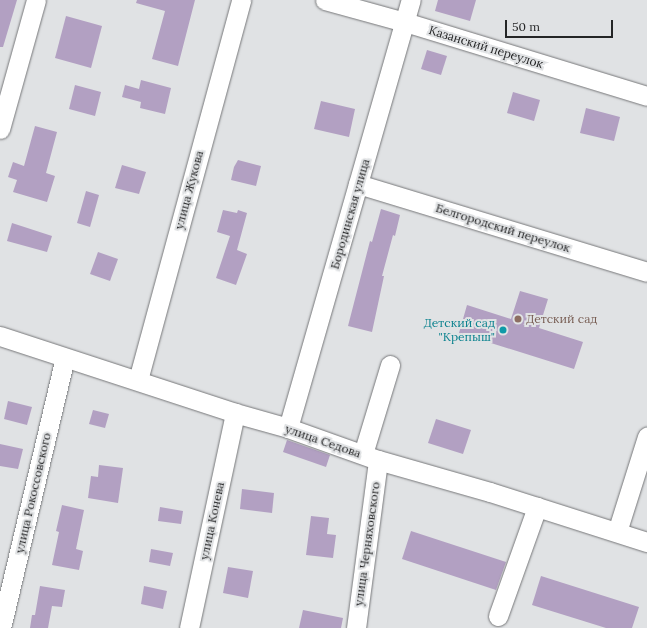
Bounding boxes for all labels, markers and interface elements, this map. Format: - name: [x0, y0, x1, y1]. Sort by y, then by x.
- scale bar: [507, 12, 615, 38]
- text: 50 m: [512, 19, 540, 34]
- street label: Казанский переулок: [427, 23, 545, 71]
- street label: улица Жукова: [172, 149, 206, 231]
- street label: Бородинская улица: [327, 157, 373, 271]
- street label: Белгородский переулок: [434, 201, 572, 255]
- place label: Детский сад: [526, 312, 597, 326]
- marker: Детский сад: [513, 314, 523, 324]
- place label: Детский сад "Крепыш": [424, 316, 495, 344]
- marker: Детский сад "Крепыш": [498, 325, 508, 335]
- street label: улица Седова: [283, 421, 363, 461]
- street label: улица Рокоссовского: [12, 431, 54, 555]
- street label: улица Конева: [197, 481, 227, 561]
- street label: улица Черняховского: [351, 481, 383, 607]

